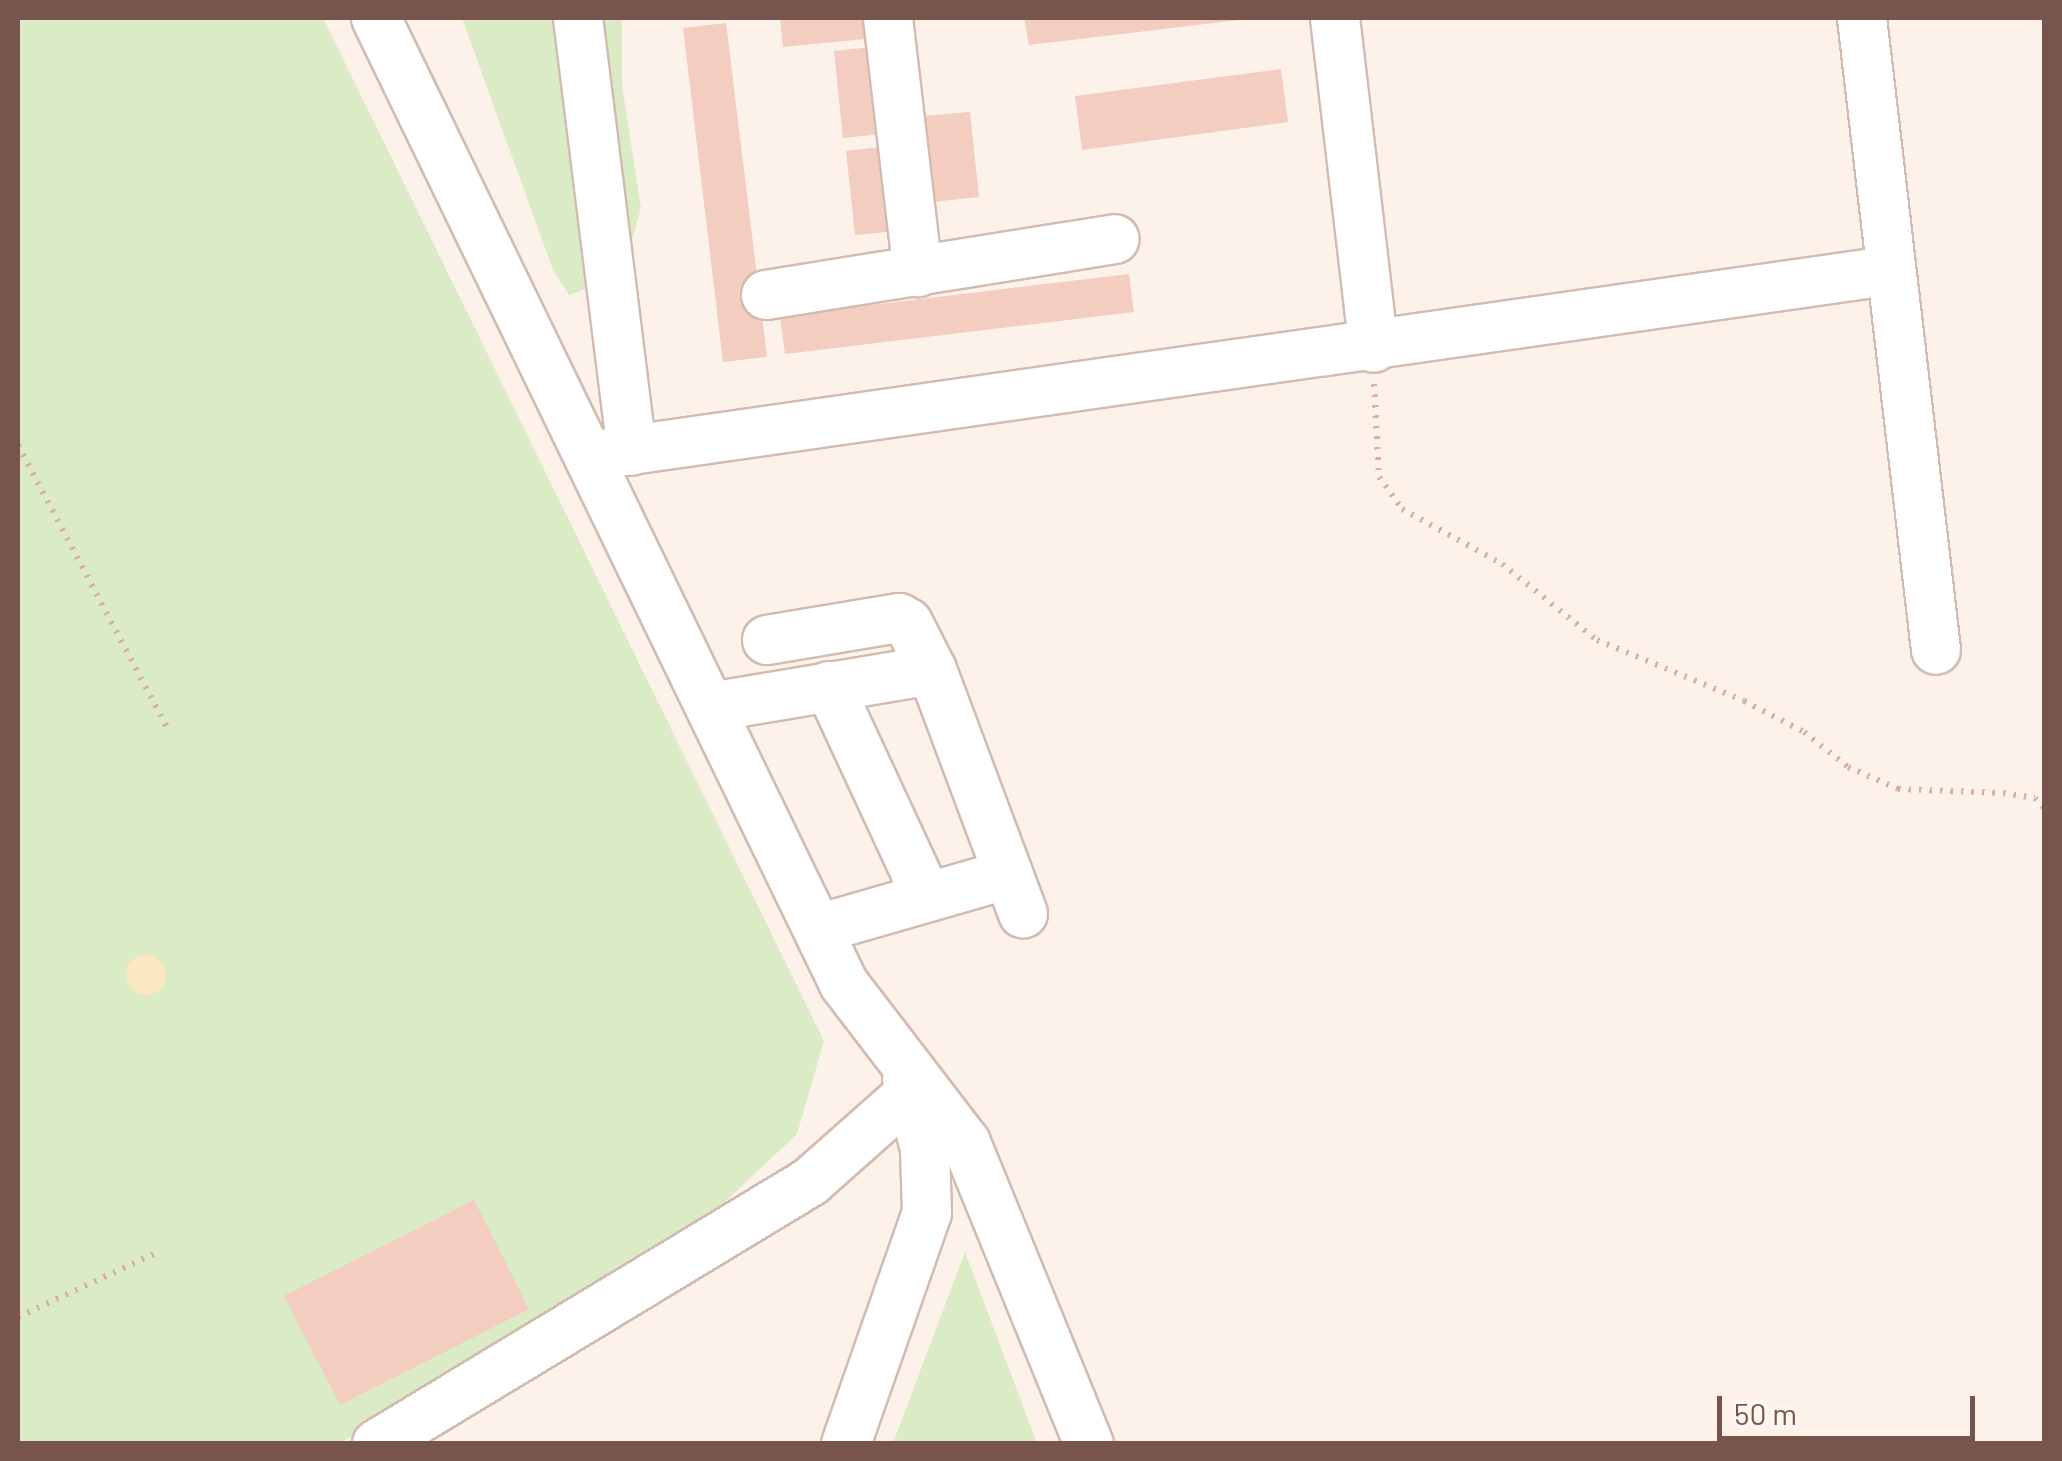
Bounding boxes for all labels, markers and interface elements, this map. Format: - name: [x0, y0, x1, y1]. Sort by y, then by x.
- scale bar: [1722, 1376, 1980, 1438]
- text: 50 m: [1734, 1395, 1797, 1431]

